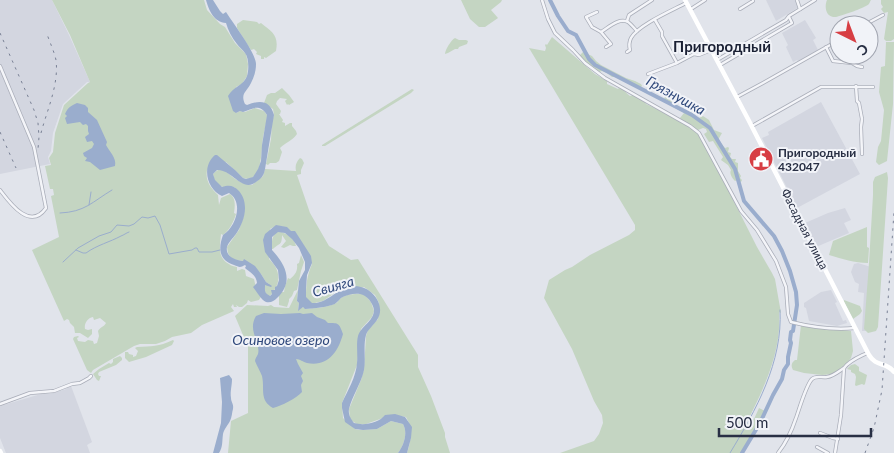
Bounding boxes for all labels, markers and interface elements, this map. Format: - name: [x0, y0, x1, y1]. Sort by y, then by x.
- north arrow: [829, 15, 879, 65]
- district label: Пригородный: [673, 37, 771, 55]
- text: С: [853, 41, 872, 60]
- water label: Грязнушка: [644, 72, 708, 118]
- place label: Пригородный 432047: [778, 145, 856, 174]
- public building icon: Пригородный 432047: [748, 146, 774, 172]
- street label: Фасадная улица: [778, 186, 832, 272]
- water label: Свияга: [310, 272, 356, 300]
- water label: Осиновое озеро: [232, 331, 330, 348]
- scale bar: [719, 406, 872, 438]
- text: 500 m: [726, 413, 768, 431]

